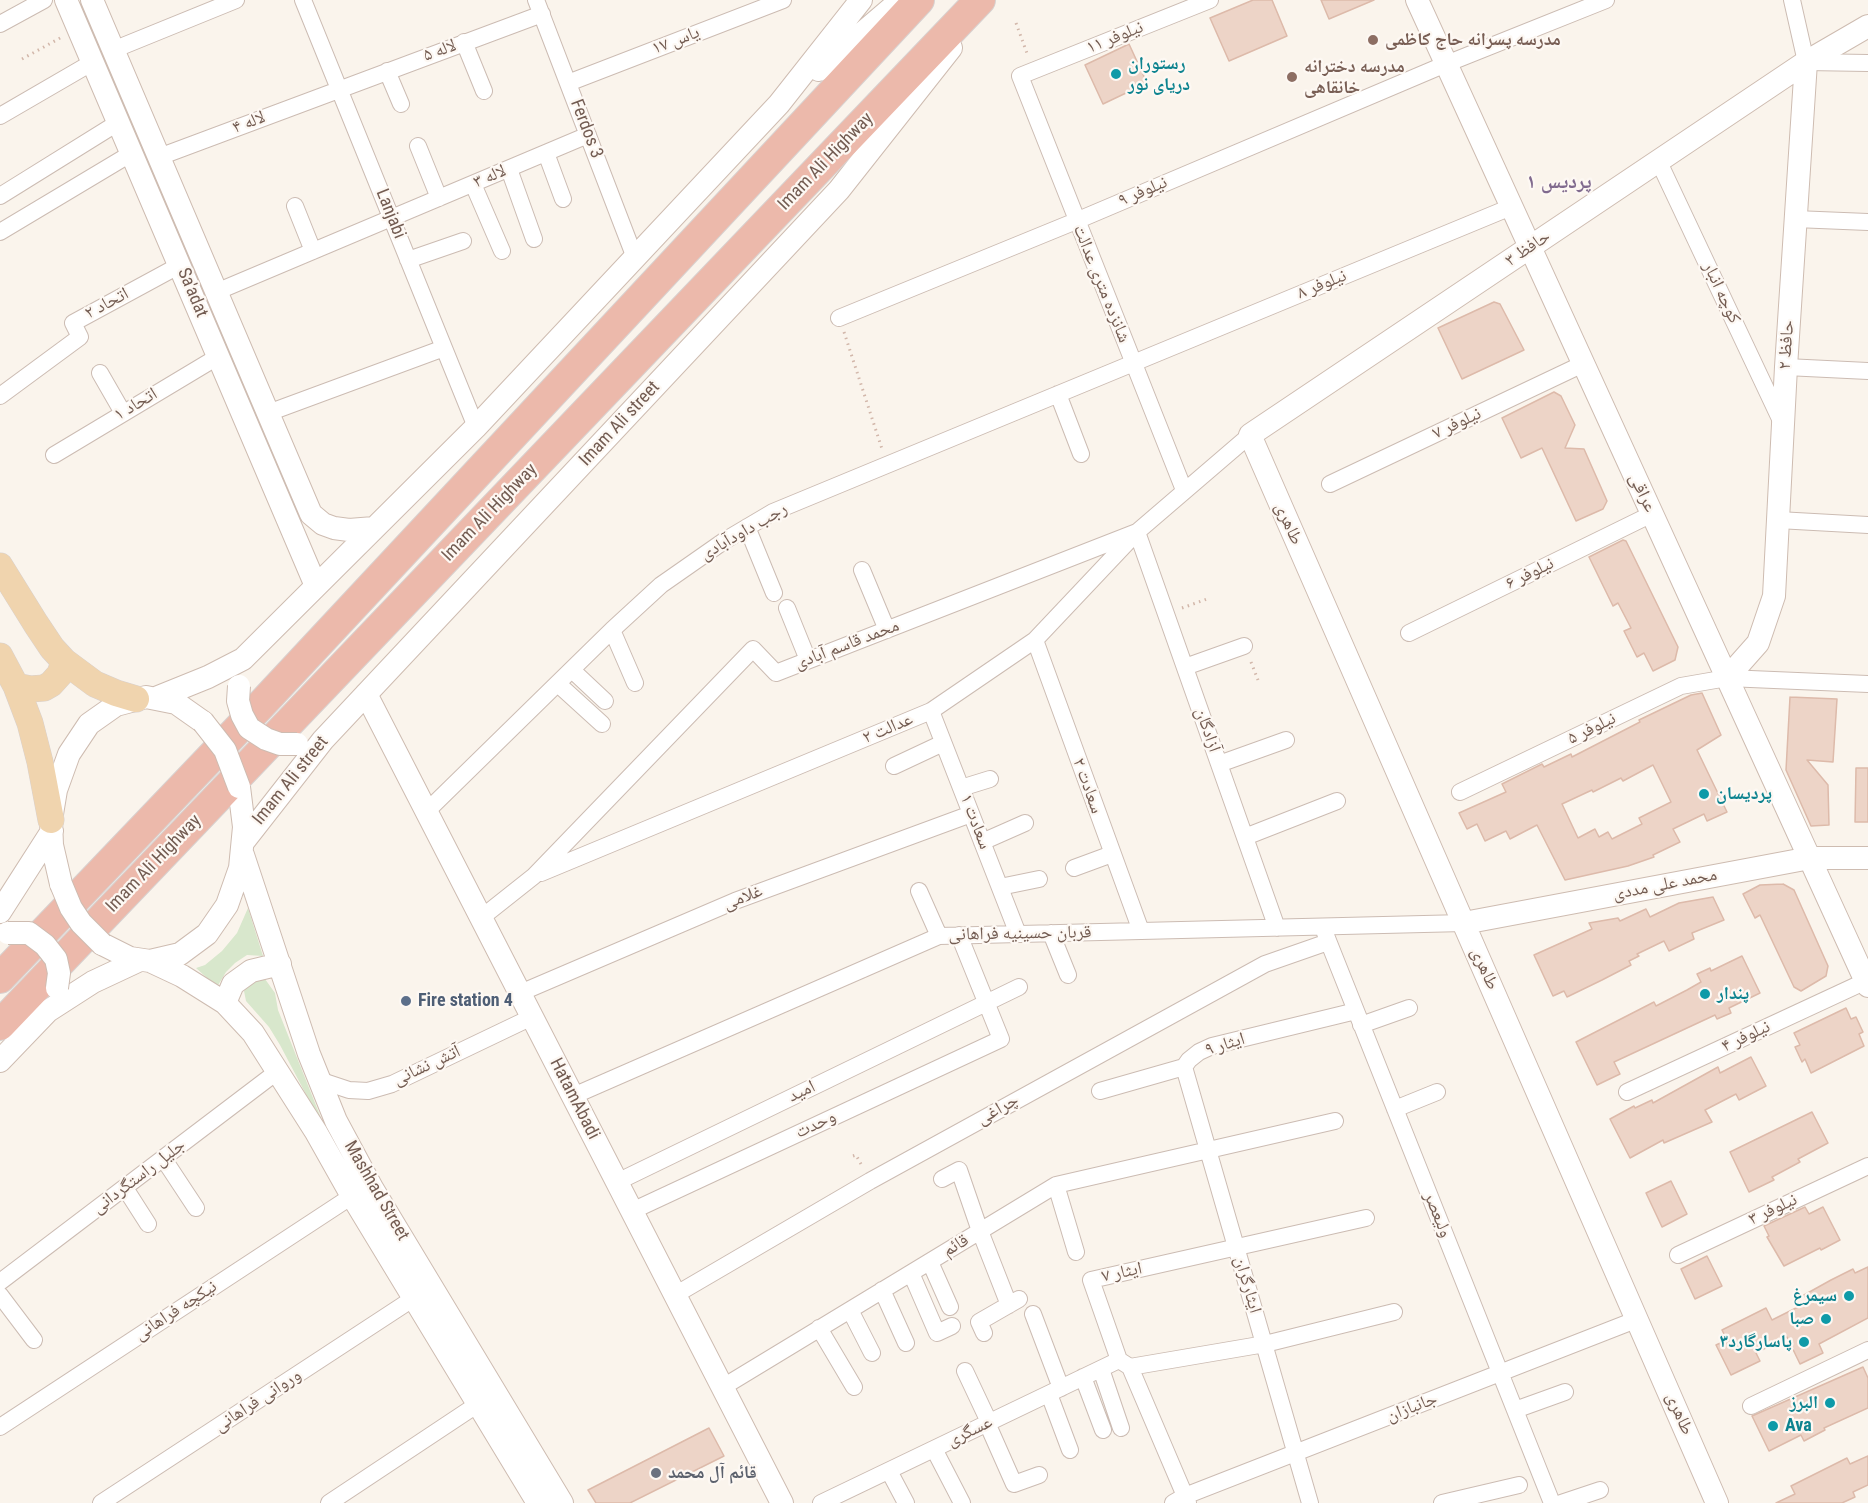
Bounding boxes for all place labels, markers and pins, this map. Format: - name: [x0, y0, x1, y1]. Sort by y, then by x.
- place label: مدرسه پسرانه حاج کاظمی: [1385, 29, 1561, 51]
- marker: مدرسه پسرانه حاج کاظمی: [1366, 33, 1380, 47]
- place label: رستوران دریای نور: [1128, 53, 1190, 96]
- place label: مدرسه دخترانه خانقاهی: [1304, 56, 1405, 98]
- marker: رستوران دریای نور: [1109, 67, 1123, 81]
- marker: مدرسه دخترانه خانقاهی: [1285, 70, 1299, 84]
- place label: پردیسان: [1716, 783, 1772, 805]
- marker: پردیسان: [1697, 787, 1711, 801]
- place label: پندار: [1717, 983, 1749, 1005]
- marker: پندار: [1698, 987, 1712, 1001]
- place label: Fire station 4: [418, 990, 513, 1012]
- marker: Fire station 4: [399, 994, 413, 1008]
- place label: سیمرغ: [1793, 1285, 1837, 1307]
- marker: سیمرغ: [1842, 1289, 1856, 1303]
- place label: صبا: [1789, 1308, 1814, 1330]
- marker: صبا: [1819, 1312, 1833, 1326]
- place label: پاسارگارد۳: [1720, 1331, 1792, 1353]
- marker: پاسارگارد۳: [1797, 1335, 1811, 1349]
- place label: البرز: [1790, 1392, 1818, 1414]
- marker: البرز: [1823, 1396, 1837, 1410]
- place label: Ava: [1785, 1415, 1812, 1437]
- marker: Ava: [1766, 1419, 1780, 1433]
- place label: قائم آل محمد: [668, 1462, 757, 1484]
- marker: قائم آل محمد: [649, 1466, 663, 1480]

